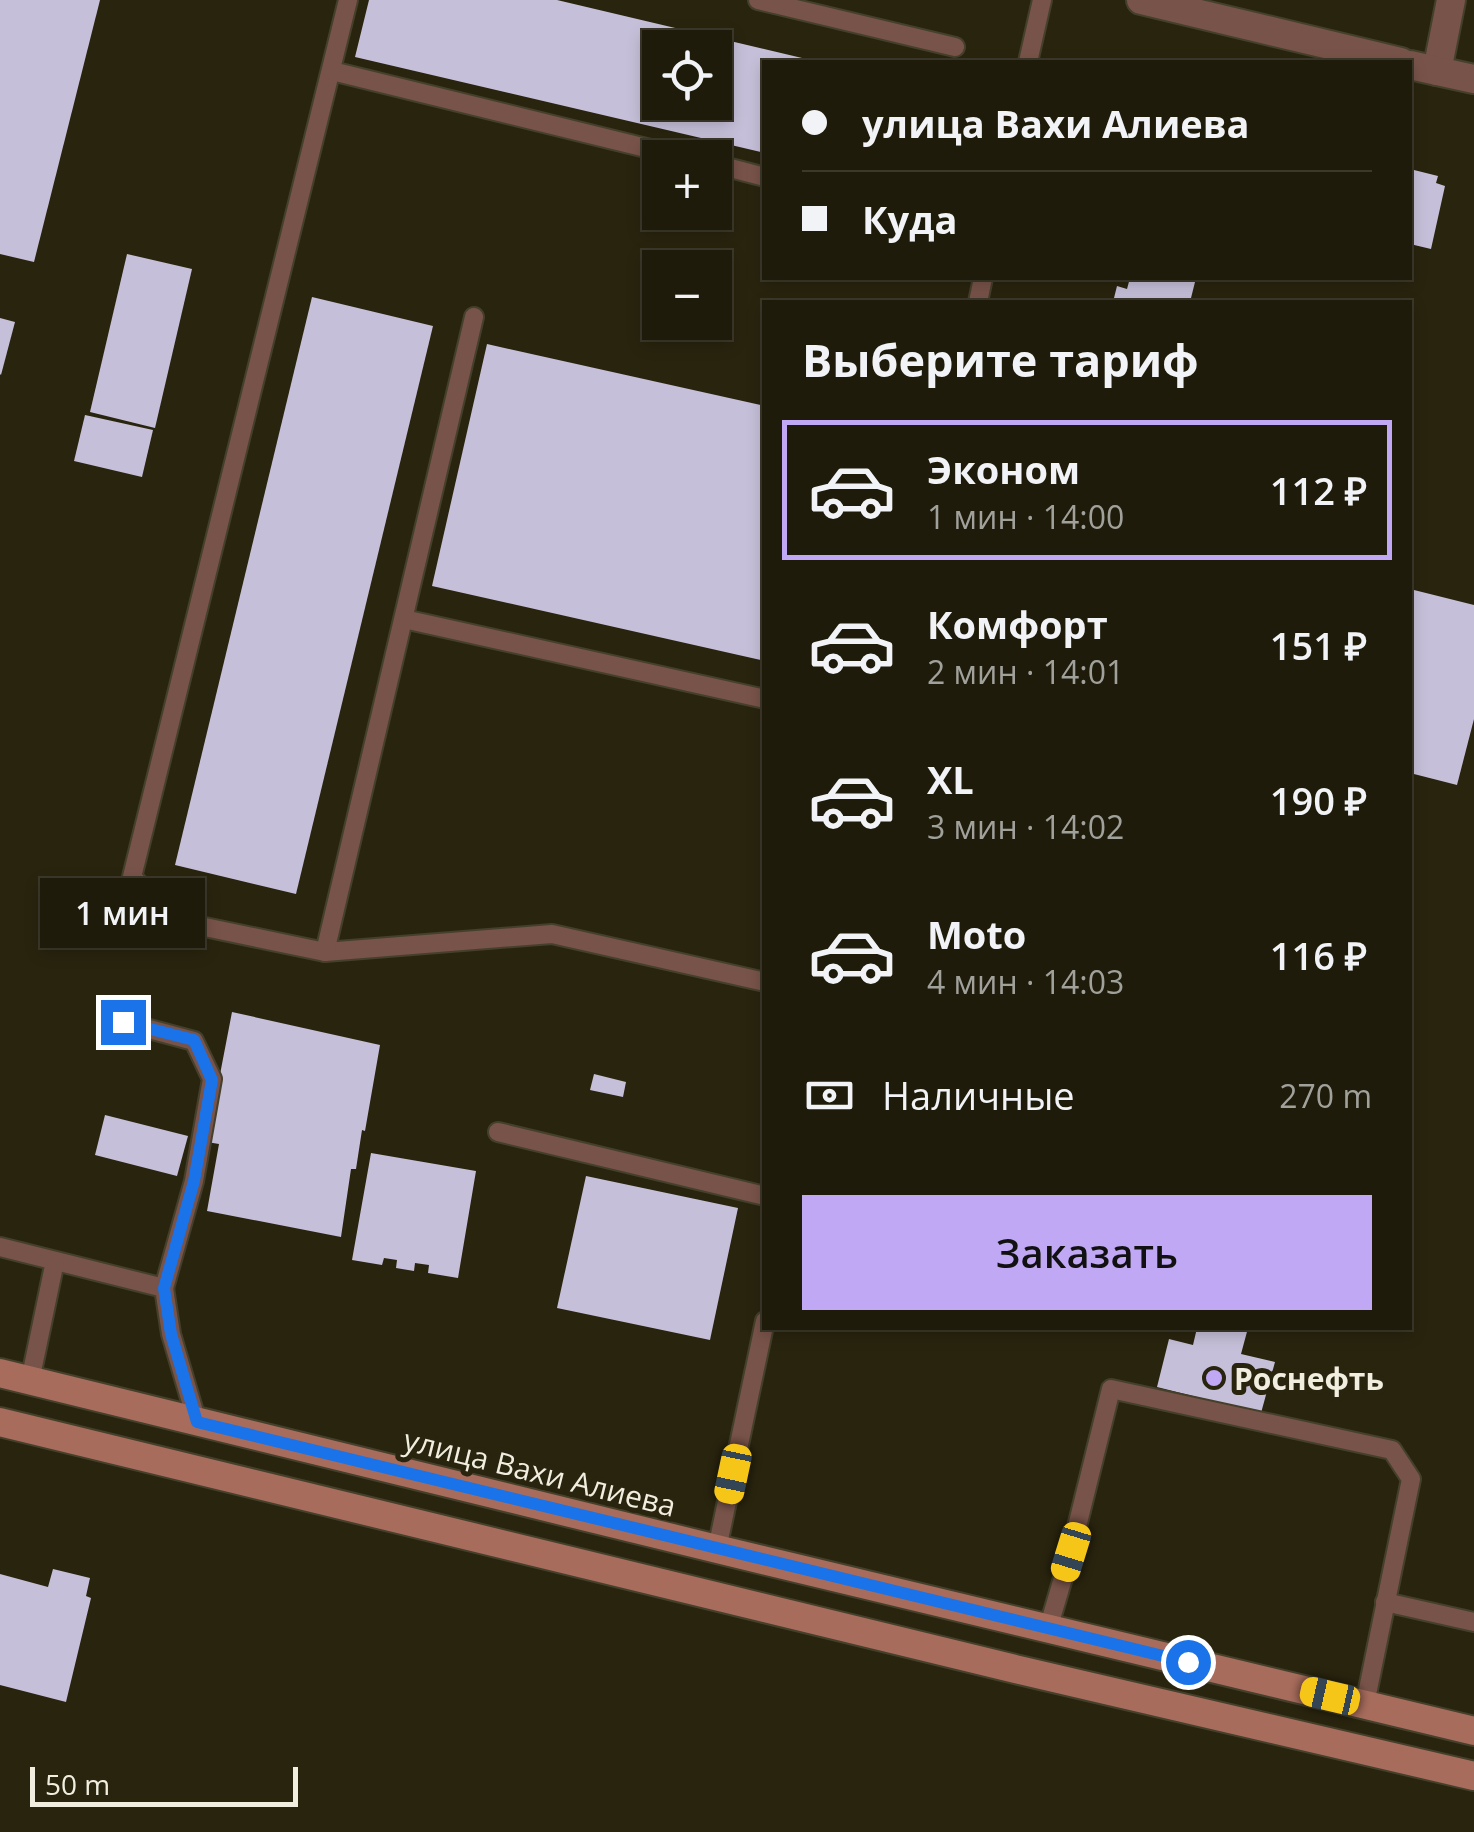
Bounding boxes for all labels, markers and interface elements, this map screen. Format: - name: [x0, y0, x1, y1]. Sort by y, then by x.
- map controls: [642, 30, 732, 340]
- button: locate: [642, 30, 732, 120]
- text: улица Вахи Алиева: [862, 97, 1250, 149]
- button: +: [642, 140, 732, 230]
- text: Куда: [862, 193, 957, 245]
- button: −: [642, 250, 732, 340]
- text: Выберите тариф: [802, 329, 1199, 390]
- text: Эконом: [927, 443, 1080, 495]
- icon: car: [807, 445, 897, 535]
- text: 112 ₽: [1270, 464, 1367, 516]
- text: 1 мин · 14:00: [927, 495, 1124, 538]
- text: Комфорт: [927, 598, 1108, 650]
- icon: car: [807, 600, 897, 690]
- text: 151 ₽: [1270, 619, 1367, 671]
- text: 2 мин · 14:01: [927, 650, 1124, 693]
- text: XL: [927, 753, 974, 805]
- icon: car: [807, 755, 897, 845]
- text: 190 ₽: [1270, 774, 1367, 826]
- text: 3 мин · 14:02: [927, 805, 1124, 848]
- callout: 1 мин: [41, 877, 206, 947]
- text: 1 мин: [75, 891, 170, 934]
- text: Moto: [927, 908, 1026, 960]
- icon: car: [807, 910, 897, 1000]
- text: 116 ₽: [1270, 929, 1367, 981]
- text: 4 мин · 14:03: [927, 960, 1124, 1003]
- route end: [101, 1000, 146, 1045]
- icon: cash: [802, 1068, 857, 1123]
- text: Наличные: [882, 1069, 1075, 1121]
- text: 270 m: [1279, 1074, 1372, 1117]
- button: Заказать: [802, 1195, 1372, 1310]
- place label: Роснефть: [1234, 1358, 1384, 1399]
- marker: Роснефть: [1203, 1367, 1225, 1389]
- street label: улица Вахи Алиева: [400, 1418, 680, 1526]
- car: [712, 1442, 754, 1506]
- car: [1048, 1519, 1094, 1585]
- route start: [1166, 1640, 1211, 1685]
- car: [1297, 1675, 1363, 1717]
- scale bar: [30, 1762, 298, 1806]
- text: 50 m: [45, 1765, 110, 1803]

